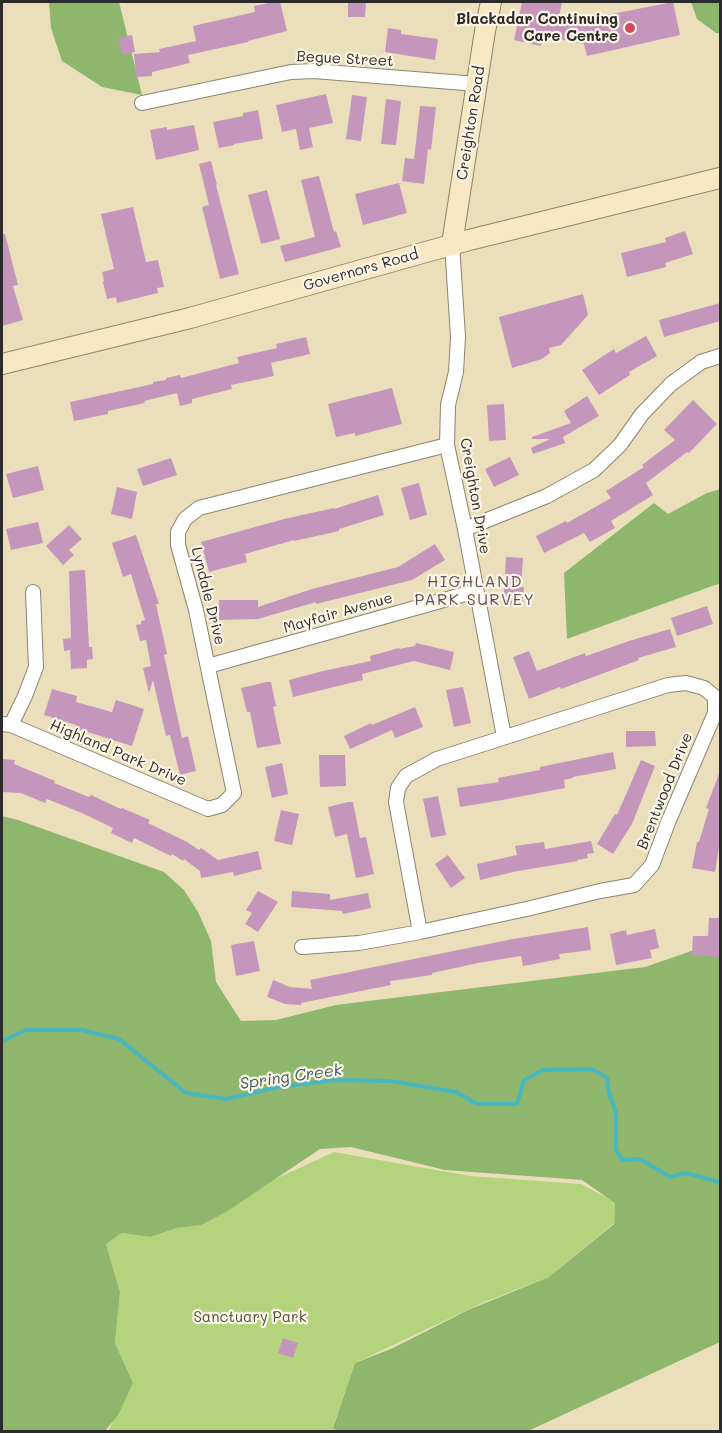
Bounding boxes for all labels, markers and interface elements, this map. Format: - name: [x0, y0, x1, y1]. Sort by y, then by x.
- place label: Blackadar Continuing Care Centre: [456, 10, 618, 45]
- marker: Blackadar Continuing Care Centre: [623, 21, 637, 35]
- street label: Begue Street: [296, 47, 394, 71]
- street label: Creighton Road: [453, 65, 489, 181]
- street label: Governors Road: [301, 245, 421, 295]
- street label: Creighton Drive: [456, 437, 494, 555]
- street label: Lyndale Drive: [187, 545, 229, 647]
- district label: HIGHLAND PARK SURVEY: [414, 572, 536, 610]
- street label: Mayfair Avenue: [281, 589, 395, 637]
- street label: Highland Park Drive: [47, 716, 189, 790]
- street label: Brentwood Drive: [633, 730, 697, 852]
- water label: Spring Creek: [239, 1060, 343, 1094]
- park label: Sanctuary Park: [193, 1308, 307, 1326]

